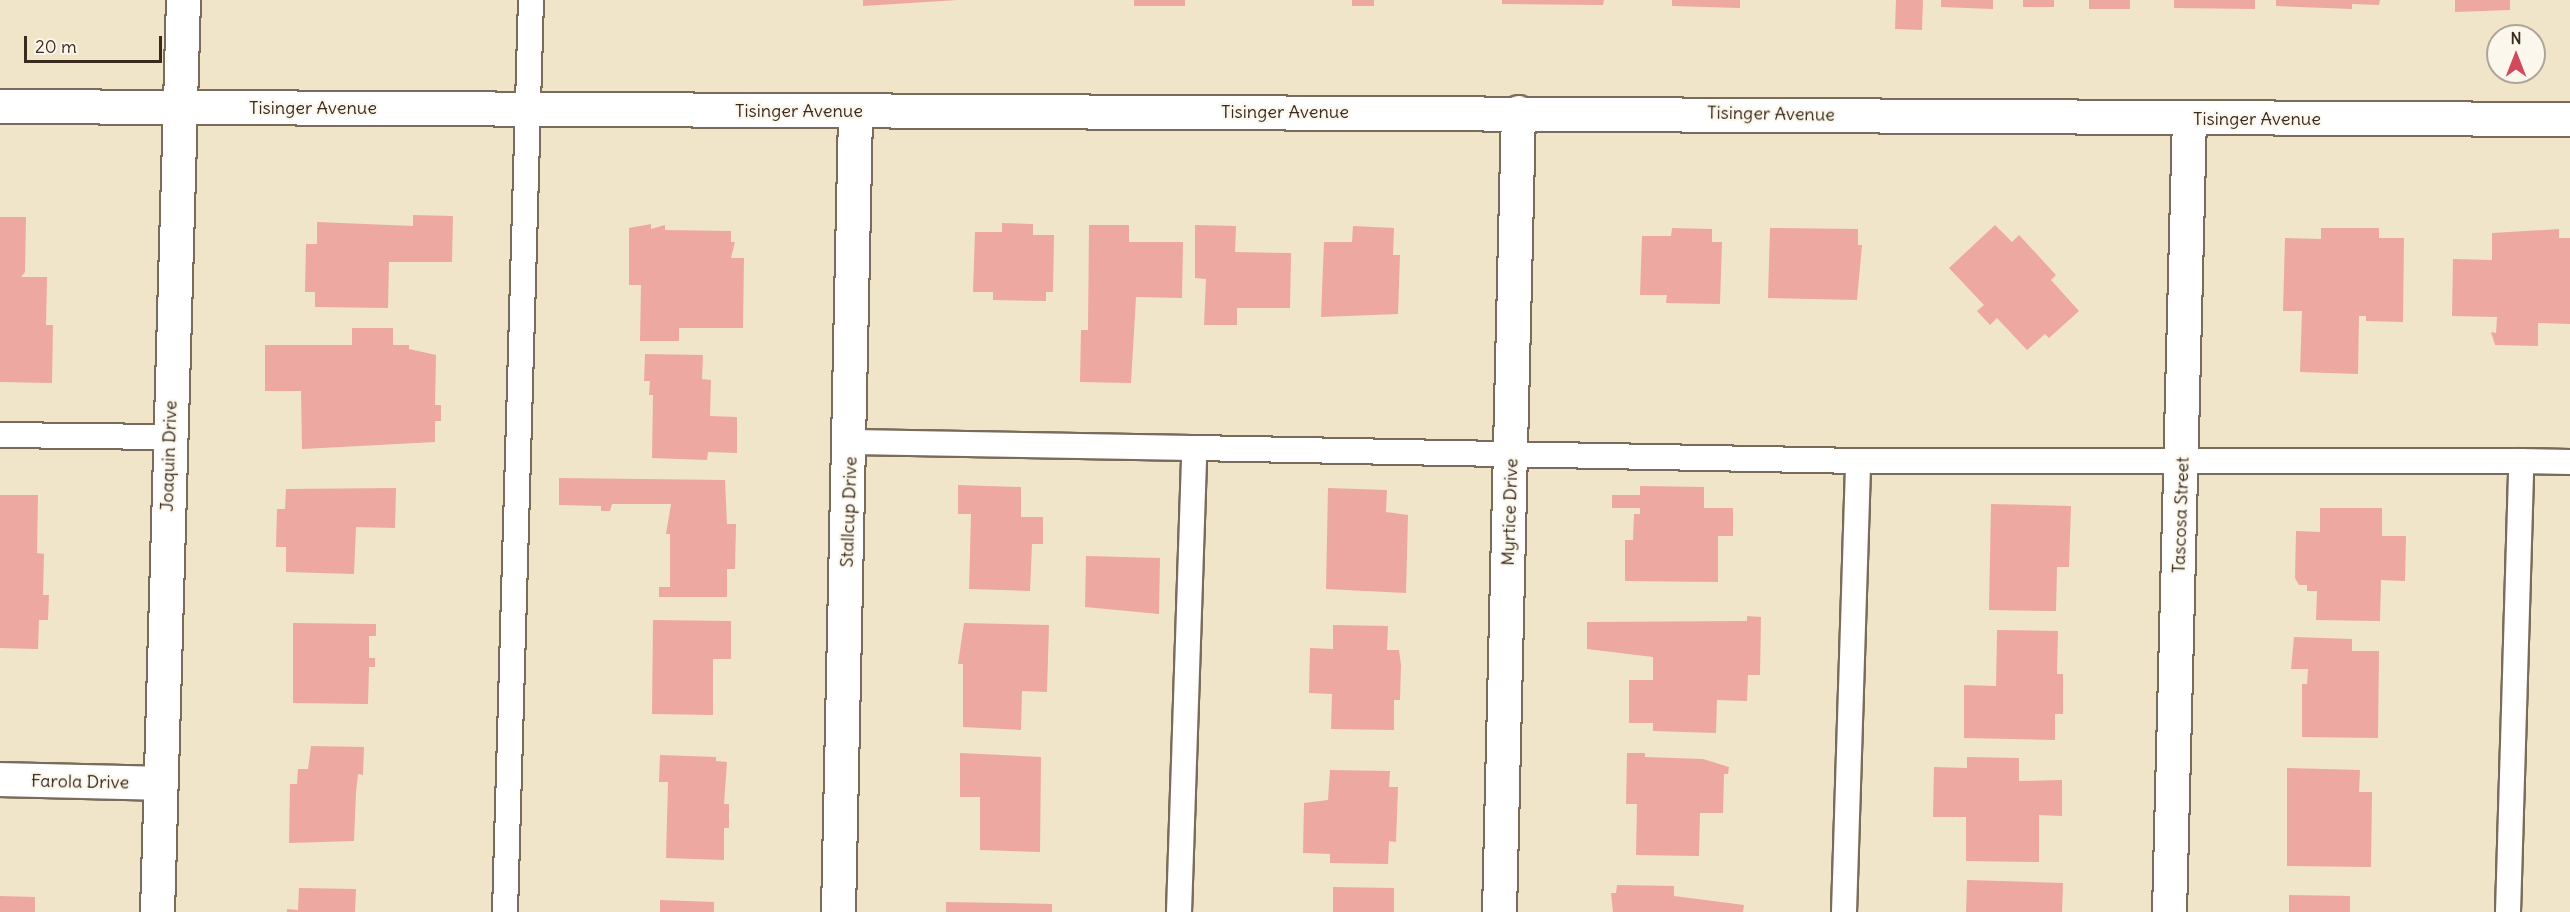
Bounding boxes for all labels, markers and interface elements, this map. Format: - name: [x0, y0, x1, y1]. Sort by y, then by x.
- scale bar: [27, 24, 165, 62]
- north arrow: [2486, 24, 2546, 84]
- text: N: [2510, 28, 2522, 48]
- text: 20 m: [35, 35, 77, 58]
- street label: Tisinger Avenue: [249, 97, 377, 119]
- street label: Tisinger Avenue: [735, 100, 863, 122]
- street label: Tisinger Avenue: [1221, 101, 1349, 123]
- street label: Tisinger Avenue: [1707, 102, 1835, 126]
- street label: Tisinger Avenue: [2193, 108, 2321, 130]
- street label: Joaquin Drive: [156, 400, 182, 512]
- street label: Stallcup Drive: [836, 456, 862, 568]
- street label: Tascosa Street: [2168, 456, 2194, 574]
- street label: Myrtice Drive: [1497, 458, 1523, 566]
- street label: Farola Drive: [31, 770, 129, 794]

